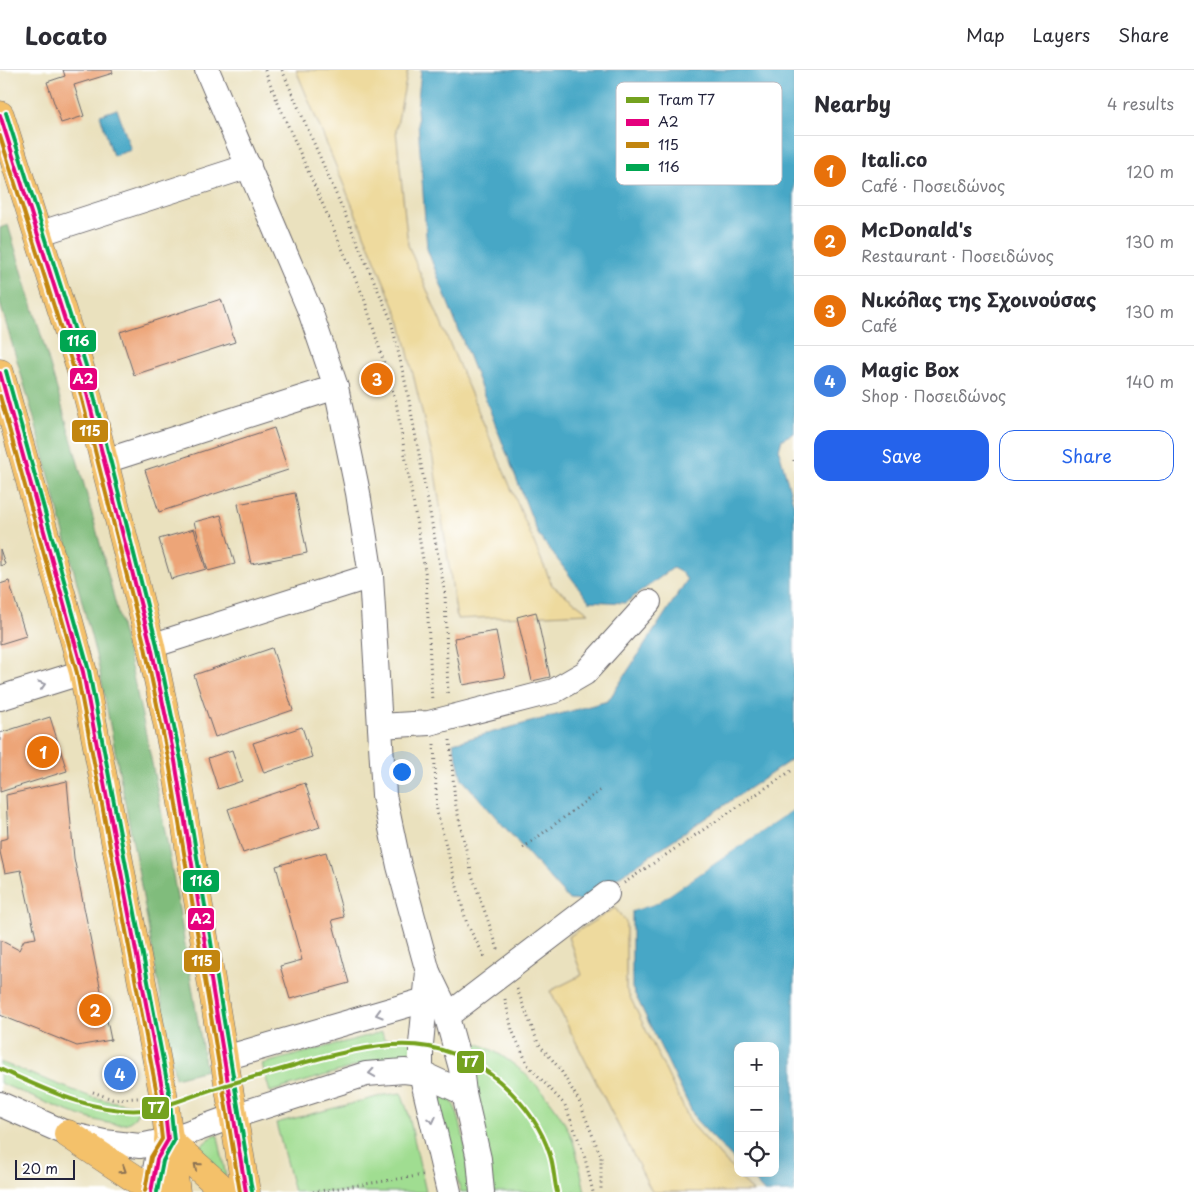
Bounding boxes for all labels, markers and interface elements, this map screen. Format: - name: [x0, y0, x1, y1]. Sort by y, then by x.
- text: Locato: [25, 17, 107, 53]
- text: Map: [966, 21, 1005, 48]
- text: Layers: [1033, 21, 1090, 48]
- text: Share: [1118, 21, 1169, 48]
- legend: [616, 82, 782, 185]
- text: Nearby: [814, 87, 891, 119]
- text: Tram Τ7: [658, 89, 715, 110]
- text: 4 results: [1107, 91, 1174, 115]
- text: Α2: [658, 111, 679, 132]
- text: 115: [658, 134, 679, 155]
- text: Itali.co: [861, 145, 927, 173]
- text: 116: [658, 156, 680, 177]
- text: 1: [826, 159, 834, 183]
- text: 120 m: [1127, 159, 1174, 183]
- text: Café · Ποσειδώνος: [861, 173, 1005, 197]
- text: McDonald's: [861, 215, 972, 243]
- text: 2: [824, 229, 836, 253]
- text: 130 m: [1126, 229, 1174, 253]
- text: Restaurant · Ποσειδώνος: [861, 243, 1054, 267]
- text: Νικόλας της Σχοινούσας: [861, 285, 1096, 313]
- text: 3: [825, 299, 835, 323]
- text: 130 m: [1126, 299, 1174, 323]
- text: Café: [861, 313, 897, 337]
- line badge: 116: [59, 329, 97, 353]
- text: 116: [67, 330, 89, 351]
- text: Magic Box: [861, 355, 959, 383]
- pin: 3: [361, 360, 393, 398]
- line badge: Α2: [69, 367, 98, 391]
- text: Α2: [72, 368, 94, 389]
- text: 4: [825, 369, 835, 393]
- text: 140 m: [1126, 369, 1174, 393]
- text: Shop · Ποσειδώνος: [861, 383, 1006, 407]
- line badge: 115: [71, 419, 109, 443]
- text: 115: [79, 420, 101, 441]
- button: Save: [814, 430, 989, 481]
- button: Share: [999, 430, 1174, 481]
- one-way arrow: [37, 681, 45, 691]
- pin: 1: [27, 733, 59, 771]
- your location: [389, 759, 415, 785]
- line badge: 116: [182, 869, 220, 893]
- text: 116: [190, 870, 212, 891]
- line badge: Α2: [187, 907, 215, 931]
- text: Α2: [190, 908, 212, 929]
- line badge: 115: [183, 949, 221, 973]
- text: 115: [191, 950, 213, 971]
- pin: 2: [79, 991, 111, 1029]
- one-way arrow: [375, 1009, 383, 1019]
- map controls: [734, 1042, 779, 1177]
- button: +: [734, 1042, 779, 1087]
- line badge: Τ7: [456, 1050, 485, 1074]
- text: Τ7: [461, 1051, 480, 1072]
- pin: 4: [104, 1055, 136, 1093]
- one-way arrow: [368, 1068, 377, 1078]
- button: −: [734, 1087, 779, 1132]
- line badge: Τ7: [141, 1096, 170, 1120]
- text: Τ7: [147, 1097, 166, 1118]
- one-way arrow: [426, 1116, 437, 1125]
- button: locate: [734, 1132, 779, 1177]
- scale bar: [15, 1157, 75, 1180]
- text: 20 m: [22, 1158, 58, 1179]
- one-way arrow: [194, 1162, 203, 1171]
- one-way arrow: [118, 1164, 127, 1173]

